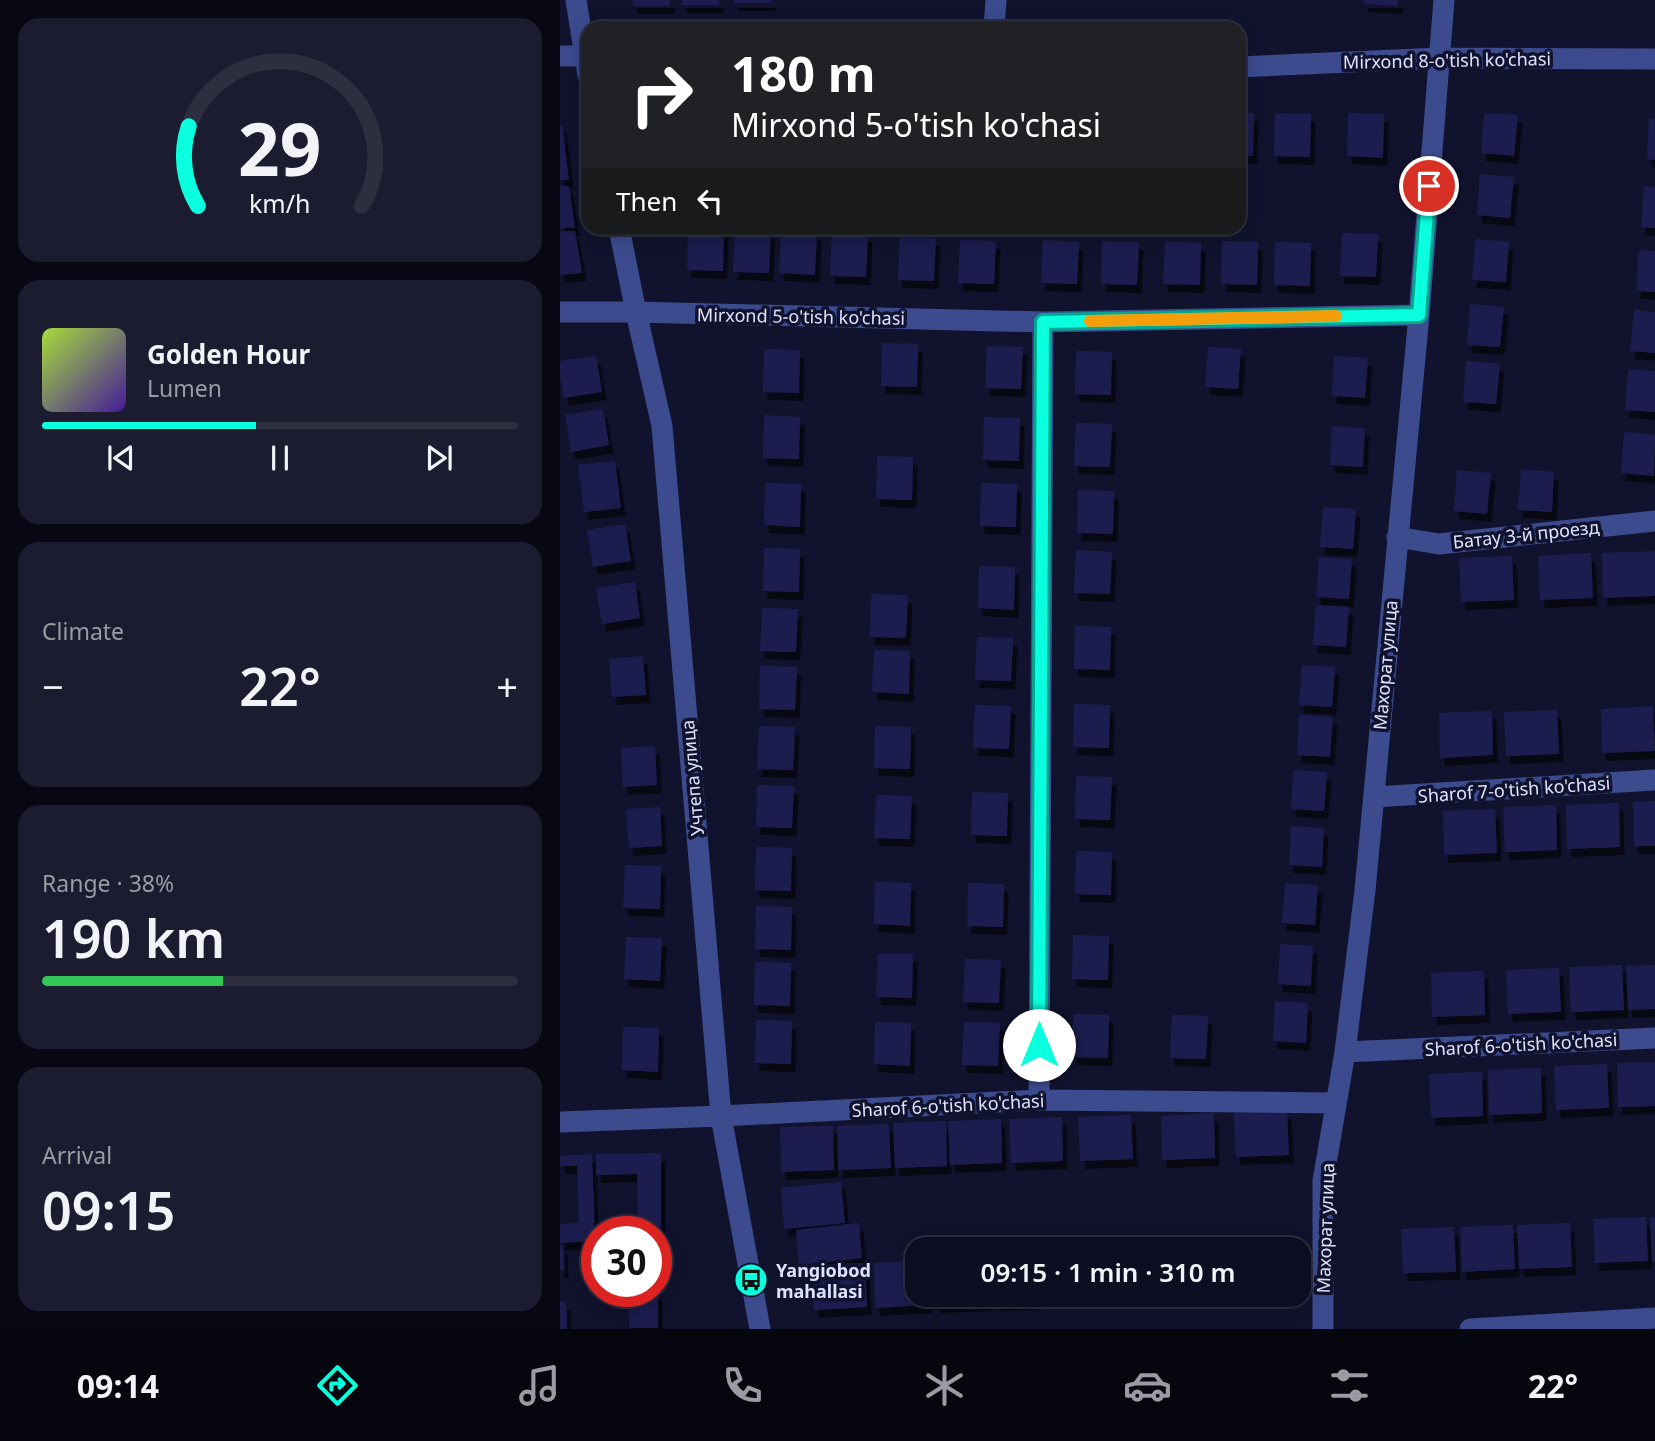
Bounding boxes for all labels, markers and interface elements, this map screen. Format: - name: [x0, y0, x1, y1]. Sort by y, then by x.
- text: 180 m: [731, 40, 876, 106]
- street label: Mirxond 8-o'tish ko'chasi: [1343, 46, 1551, 74]
- icon: right: [616, 49, 707, 140]
- text: 29: [238, 98, 322, 197]
- text: Mirxond 5-o'tish ko'chasi: [731, 103, 1101, 146]
- pin: [1399, 156, 1459, 216]
- icon: arrive: [1410, 167, 1448, 205]
- icon: left: [691, 182, 729, 220]
- text: Then: [616, 183, 677, 219]
- text: km/h: [249, 186, 311, 220]
- street label: Mirxond 5-o'tish ko'chasi: [697, 302, 905, 330]
- text: Golden Hour: [147, 336, 310, 372]
- text: Lumen: [147, 372, 222, 404]
- icon: previous: [102, 439, 140, 477]
- icon: pause: [261, 439, 299, 477]
- icon: next: [420, 439, 458, 477]
- street label: Батау 3-й проезд: [1452, 514, 1600, 554]
- street label: Махорат улица: [1367, 599, 1403, 731]
- text: Climate: [42, 615, 124, 647]
- text: 22°: [239, 650, 321, 721]
- text: −: [42, 660, 64, 712]
- text: +: [496, 660, 518, 712]
- street label: Учтепа улица: [675, 719, 709, 837]
- street label: Sharof 7-o'tish ko'chasi: [1417, 770, 1611, 808]
- text: Range · 38%: [42, 867, 174, 899]
- text: 190 km: [42, 902, 225, 973]
- position arrow: [1002, 1008, 1076, 1082]
- street label: Sharof 6-o'tish ko'chasi: [1424, 1027, 1618, 1061]
- street label: Sharof 6-o'tish ko'chasi: [851, 1088, 1045, 1122]
- text: Arrival: [42, 1139, 112, 1171]
- street label: Махорат улица: [1311, 1162, 1339, 1294]
- text: 09:15: [42, 1174, 175, 1245]
- speed limit sign: 30: [581, 1216, 672, 1307]
- text: 09:15 · 1 min · 310 m: [981, 1254, 1235, 1290]
- place label: Yangiobod mahallasi: [776, 1258, 871, 1303]
- bus stop icon: Yangiobod mahallasi: [732, 1261, 770, 1299]
- icon: directions: [313, 1361, 362, 1410]
- icon: music: [515, 1361, 564, 1410]
- icon: phone: [718, 1361, 767, 1410]
- icon: climate: [920, 1361, 969, 1410]
- icon: car: [1123, 1361, 1172, 1410]
- icon: filters: [1325, 1361, 1374, 1410]
- text: 09:14: [77, 1364, 159, 1407]
- text: 22°: [1528, 1364, 1578, 1407]

